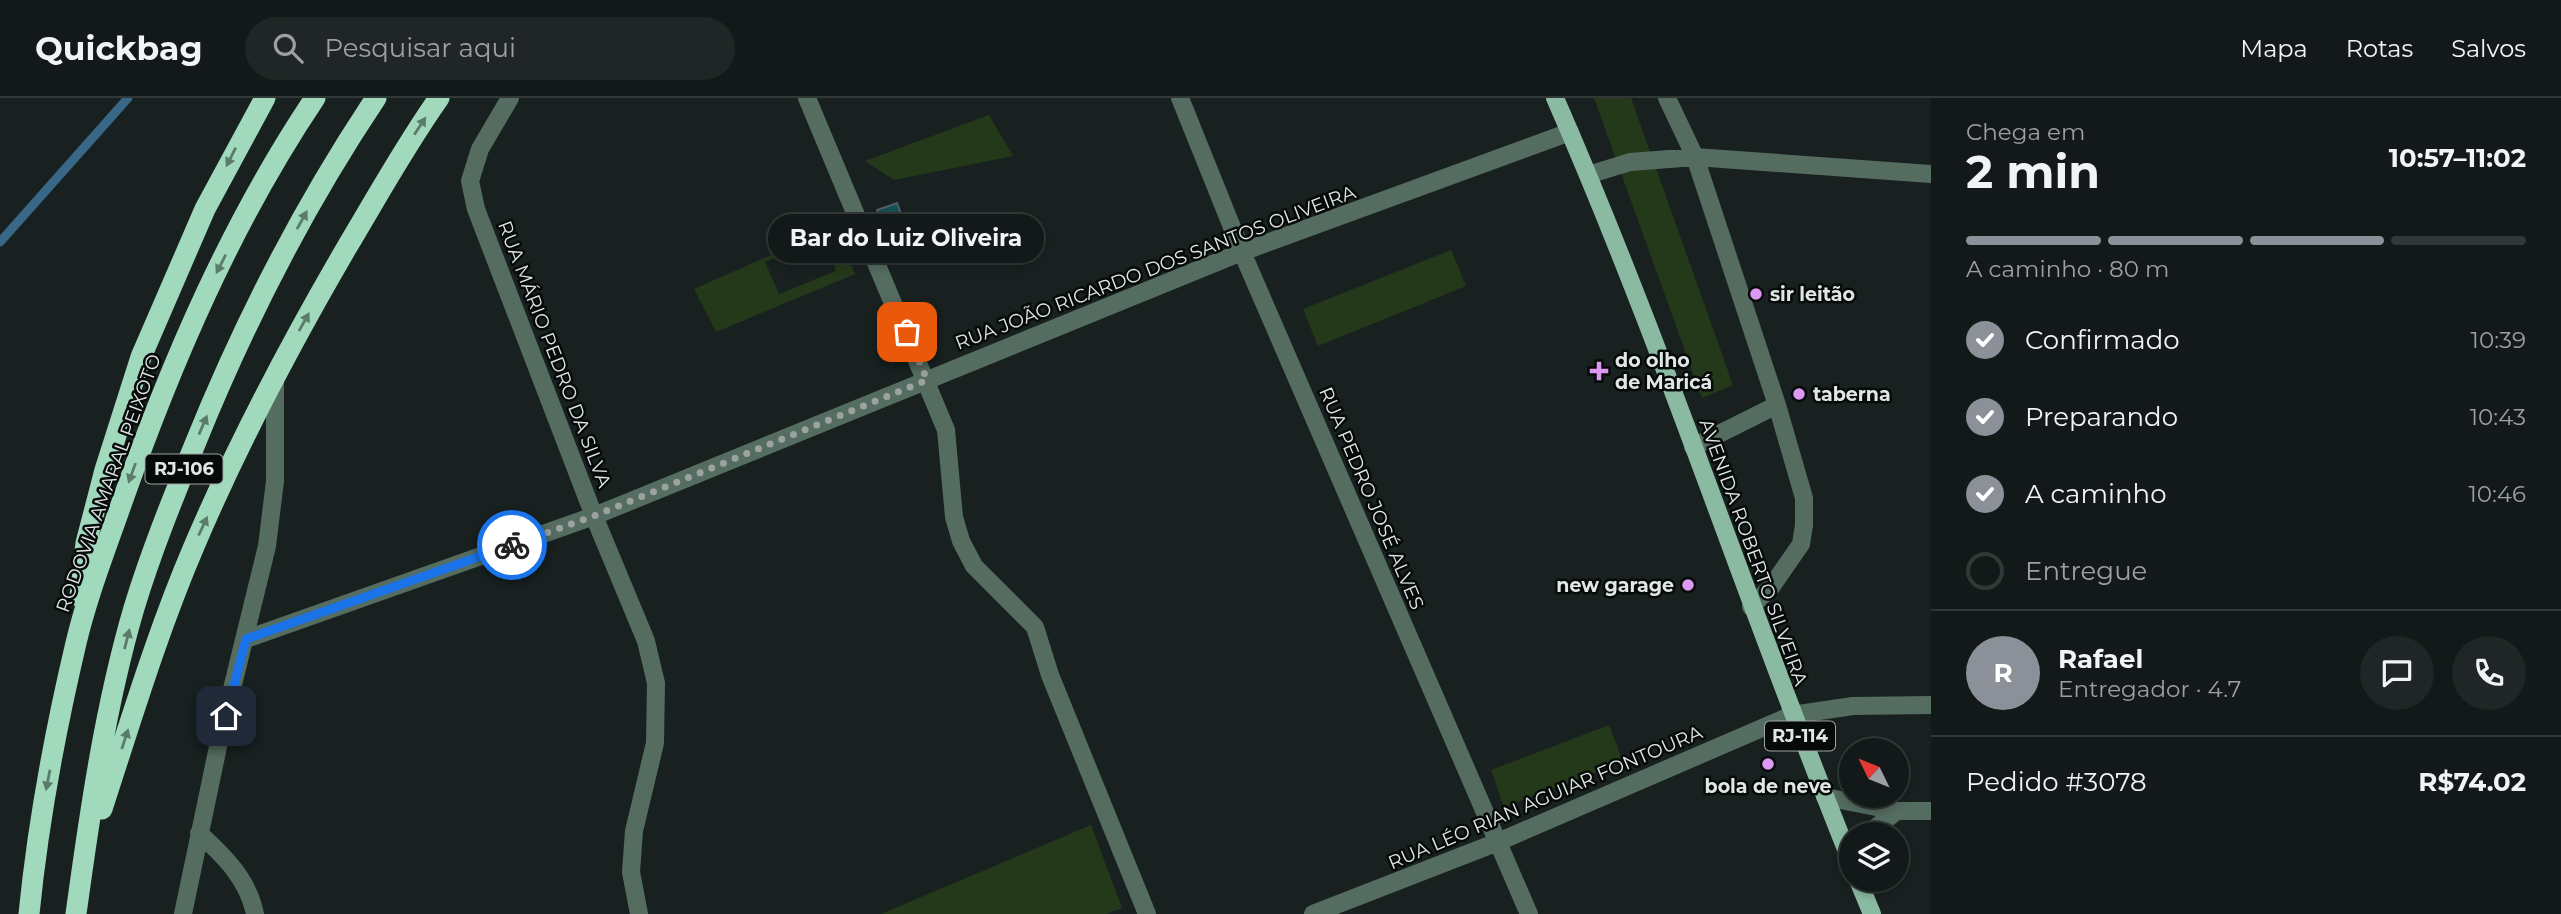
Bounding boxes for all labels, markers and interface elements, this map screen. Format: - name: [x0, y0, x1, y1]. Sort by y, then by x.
- search box: [245, 17, 735, 80]
- text: Quickbag: [35, 28, 203, 68]
- icon: search: [269, 29, 307, 67]
- text: Pesquisar aqui: [325, 32, 516, 64]
- text: Mapa: [2240, 34, 2308, 63]
- text: Rotas: [2346, 34, 2413, 63]
- text: Salvos: [2451, 34, 2526, 63]
- one-way arrow: [413, 117, 427, 135]
- text: Chega em: [1966, 118, 2085, 146]
- text: 10:57–11:02: [2389, 142, 2526, 174]
- text: 2 min: [1966, 143, 2100, 200]
- one-way arrow: [225, 147, 237, 167]
- street label: RUA JOÃO RICARDO DOS SANTOS OLIVEIRA: [952, 180, 1359, 355]
- one-way arrow: [296, 210, 308, 230]
- callout: Bar do Luiz Oliveira: [769, 213, 1045, 262]
- street label: RUA MÁRIO PEDRO DA SILVA: [493, 218, 616, 491]
- text: Bar do Luiz Oliveira: [790, 224, 1022, 252]
- one-way arrow: [215, 254, 226, 274]
- text: A caminho · 80 m: [1966, 255, 2169, 283]
- place label: sir leitão: [1770, 283, 1855, 306]
- marker: sir leitão: [1748, 286, 1764, 302]
- pin: [877, 302, 937, 362]
- one-way arrow: [299, 312, 310, 332]
- icon: bag: [888, 313, 926, 351]
- icon: check: [1966, 321, 2004, 359]
- text: Confirmado: [2025, 324, 2180, 356]
- text: 10:39: [2471, 326, 2526, 354]
- place label: do olho de Maricá: [1615, 349, 1712, 394]
- street label: RODOVIA AMARAL PEIXOTO: [51, 351, 166, 615]
- marker: do olho de Maricá: [1589, 361, 1609, 381]
- street label: RUA PEDRO JOSÉ ALVES: [1314, 383, 1429, 613]
- place label: taberna: [1813, 383, 1891, 406]
- marker: taberna: [1791, 386, 1807, 402]
- icon: check: [1966, 398, 2004, 436]
- text: Preparando: [2025, 401, 2178, 433]
- text: 10:43: [2470, 403, 2526, 431]
- one-way arrow: [197, 414, 208, 435]
- street label: AVENIDA ROBERTO SILVEIRA: [1694, 416, 1813, 689]
- road number: RJ-106: [146, 454, 222, 484]
- one-way arrow: [127, 462, 138, 483]
- icon: check: [1966, 475, 2004, 513]
- text: A caminho: [2025, 478, 2166, 510]
- text: 10:46: [2468, 480, 2526, 508]
- courier: [477, 510, 547, 580]
- one-way arrow: [197, 516, 209, 536]
- icon: bike: [493, 526, 531, 564]
- text: Entregue: [2025, 555, 2147, 587]
- place label: new garage: [1556, 574, 1674, 597]
- marker: new garage: [1680, 577, 1696, 593]
- one-way arrow: [122, 628, 133, 650]
- button: chat: [2360, 636, 2434, 710]
- button: phone: [2452, 636, 2526, 710]
- text: Rafael: [2058, 643, 2143, 675]
- text: R: [1993, 657, 2013, 689]
- text: Entregador · 4.7: [2058, 675, 2241, 703]
- pin: [196, 686, 256, 746]
- icon: home: [207, 697, 245, 735]
- street label: RUA LÉO RIAN AGUIAR FONTOURA: [1385, 721, 1706, 874]
- road number: RJ-114: [1765, 722, 1835, 750]
- one-way arrow: [120, 729, 131, 750]
- north arrow: [1839, 738, 1909, 808]
- map controls: [1839, 738, 1909, 892]
- marker: bola de neve: [1760, 756, 1776, 772]
- text: Pedido #3078: [1966, 766, 2147, 798]
- text: R$74.02: [2418, 766, 2526, 798]
- one-way arrow: [43, 769, 54, 791]
- place label: bola de neve: [1705, 775, 1831, 798]
- button: layers: [1839, 822, 1909, 892]

